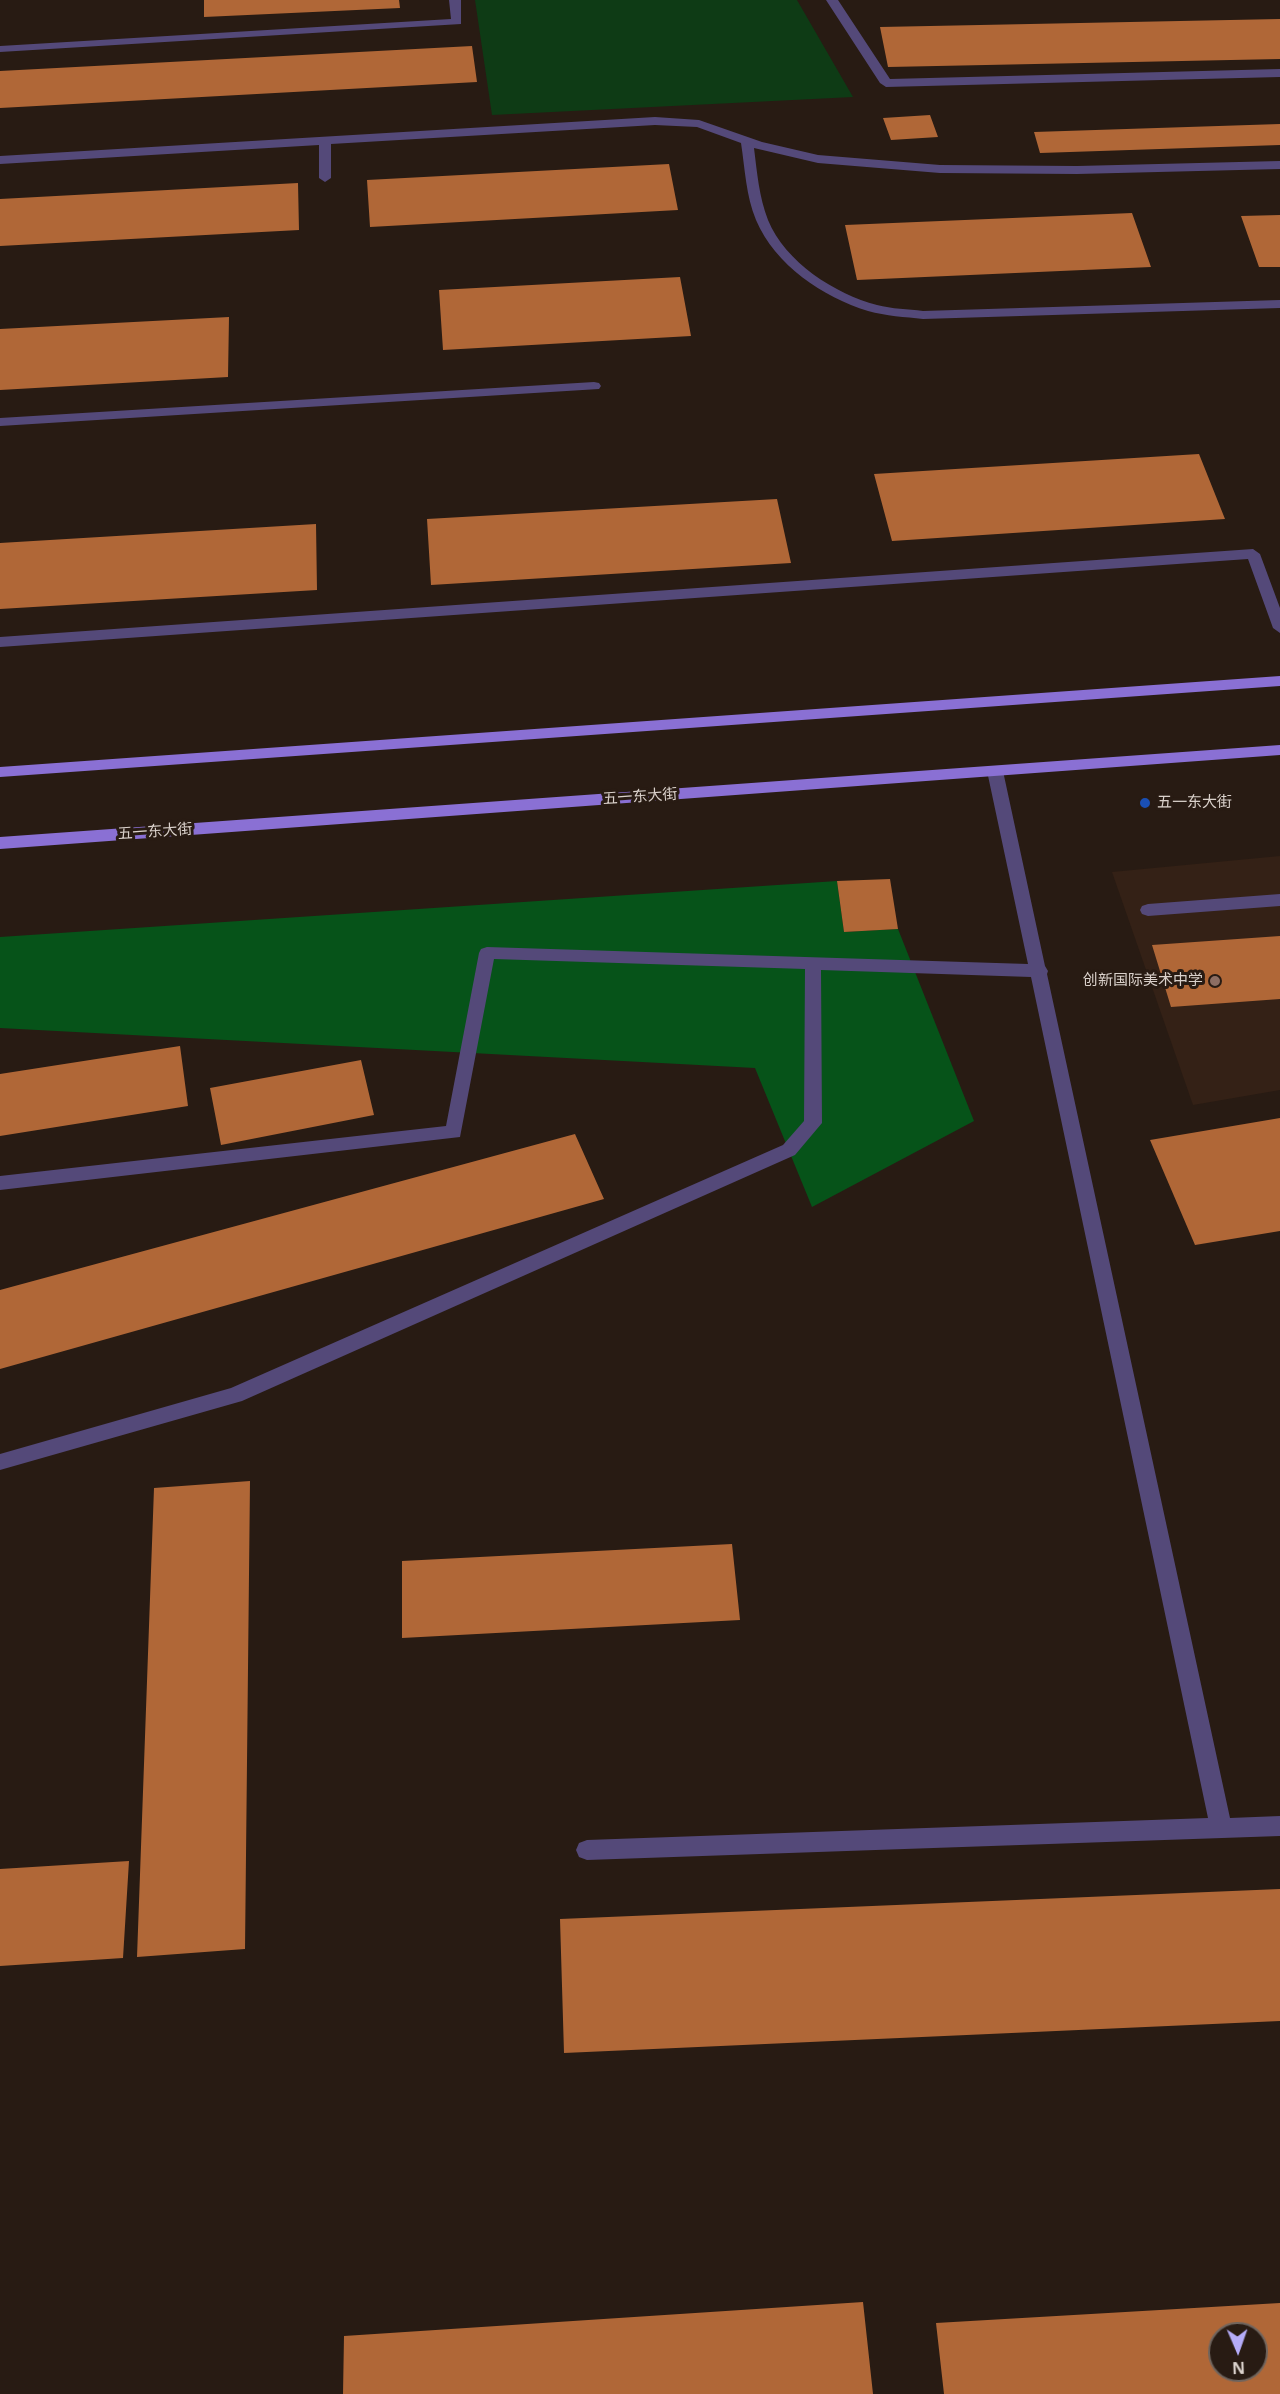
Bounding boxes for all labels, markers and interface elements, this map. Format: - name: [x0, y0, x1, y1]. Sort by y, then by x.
- street label: 五一东大街: [602, 785, 678, 809]
- place label: 五一东大街: [1157, 794, 1232, 812]
- marker: 五一东大街: [1138, 796, 1152, 810]
- street label: 五一东大街: [117, 820, 193, 844]
- place label: 创新国际美术中学: [1083, 972, 1203, 990]
- marker: 创新国际美术中学: [1208, 974, 1222, 988]
- north arrow: [1208, 2322, 1268, 2382]
- text: N: [1232, 2357, 1245, 2379]

